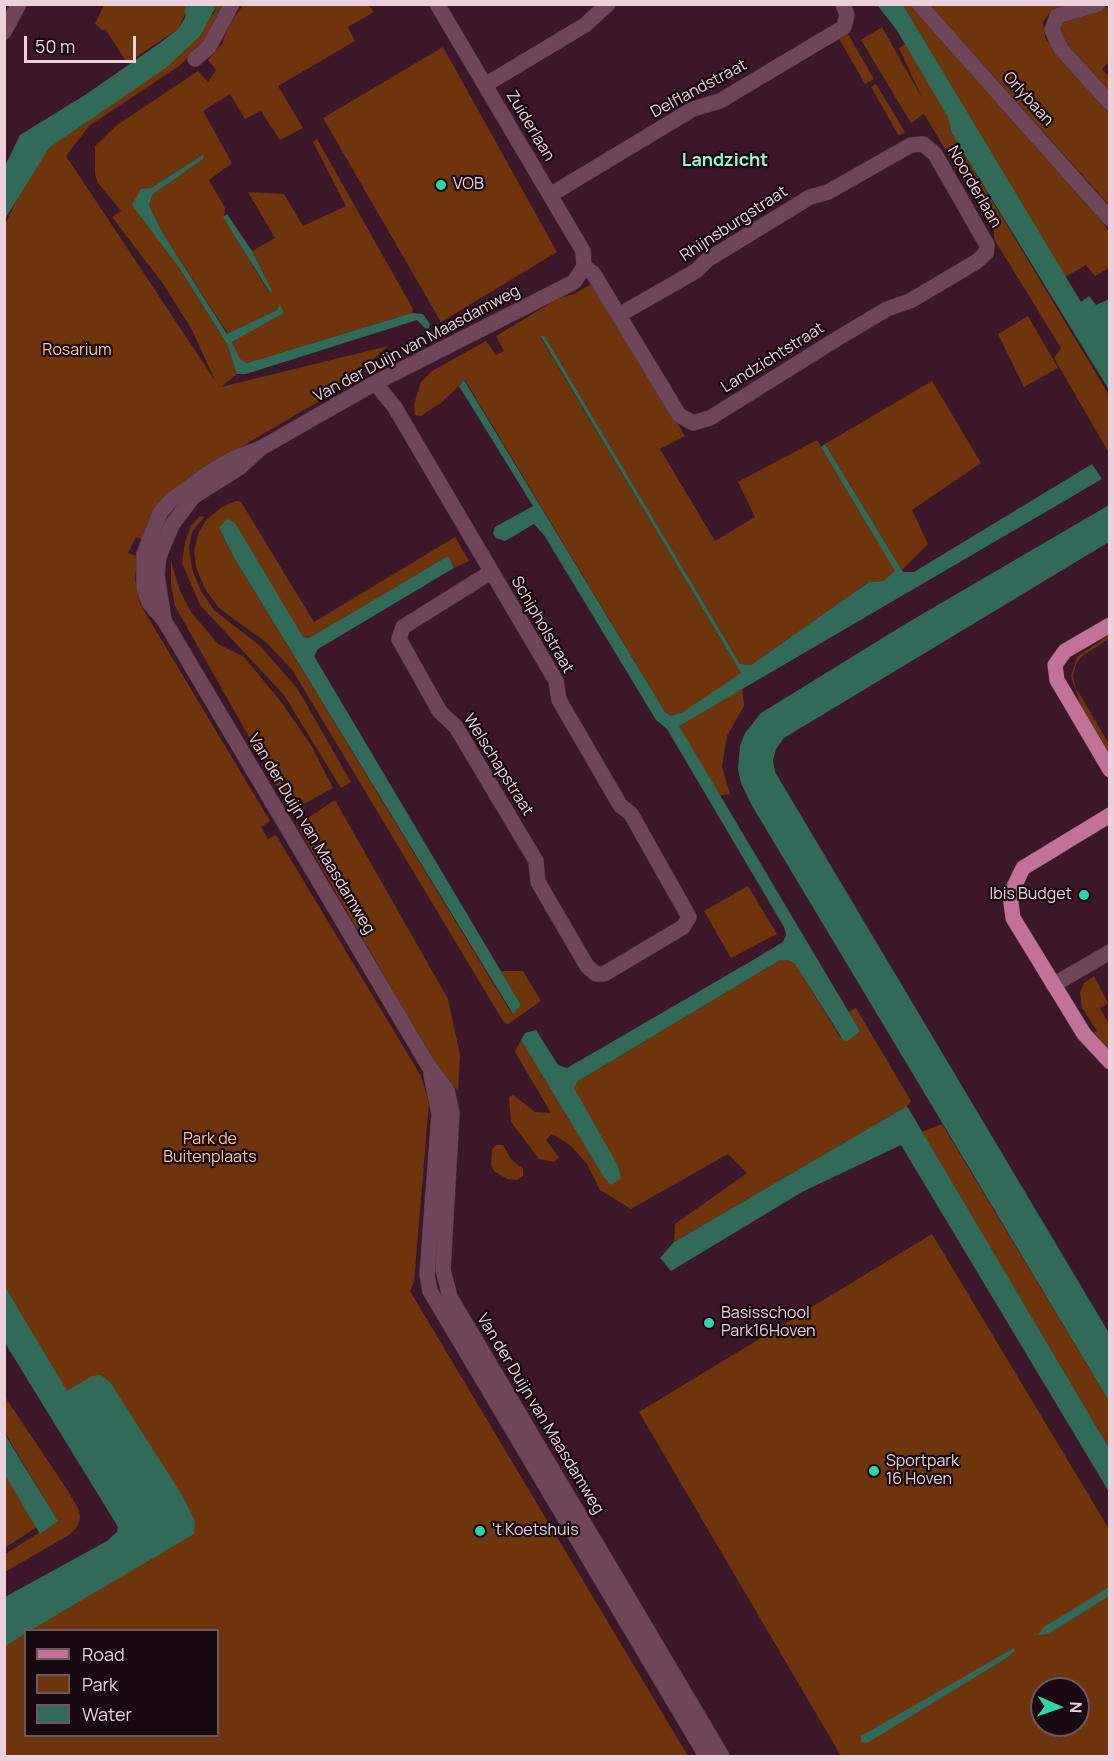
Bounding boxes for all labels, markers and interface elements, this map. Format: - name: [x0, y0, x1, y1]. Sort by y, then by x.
- scale bar: [27, 24, 140, 62]
- text: 50 m: [35, 34, 75, 58]
- street label: Delflandstraat: [648, 56, 750, 122]
- street label: Orlybaan: [999, 68, 1057, 130]
- street label: Zuiderlaan: [502, 87, 558, 165]
- street label: Noorderlaan: [943, 143, 1005, 231]
- district label: Landzicht: [682, 150, 768, 172]
- place label: VOB: [453, 175, 484, 195]
- marker: VOB: [434, 178, 448, 192]
- street label: Rhijnsburgstraat: [677, 182, 791, 266]
- street label: Van der Duijn van Maasdamweg: [311, 281, 523, 407]
- street label: Landzichtstraat: [718, 319, 828, 397]
- park label: Rosarium: [42, 341, 112, 361]
- street label: Schipholstraat: [507, 573, 577, 677]
- street label: Welschapstraat: [459, 710, 537, 820]
- street label: Van der Duijn van Maasdamweg: [243, 730, 379, 938]
- place label: Ibis Budget: [989, 885, 1072, 905]
- marker: Ibis Budget: [1077, 888, 1091, 902]
- park label: Park de Buitenplaats: [163, 1130, 257, 1168]
- place label: Basisschool Park16Hoven: [721, 1304, 816, 1342]
- street label: Van der Duijn van Maasdamweg: [472, 1310, 608, 1518]
- marker: Basisschool Park16Hoven: [702, 1316, 716, 1330]
- place label: Sportpark 16 Hoven: [886, 1452, 959, 1490]
- marker: Sportpark 16 Hoven: [867, 1464, 881, 1478]
- place label: 't Koetshuis: [492, 1521, 579, 1541]
- marker: 't Koetshuis: [473, 1524, 487, 1538]
- legend: [24, 1629, 219, 1737]
- text: Road: [82, 1642, 125, 1666]
- text: Park: [82, 1672, 118, 1696]
- north arrow: [1030, 1677, 1090, 1737]
- text: N: [1065, 1701, 1087, 1714]
- text: Water: [82, 1702, 132, 1726]

